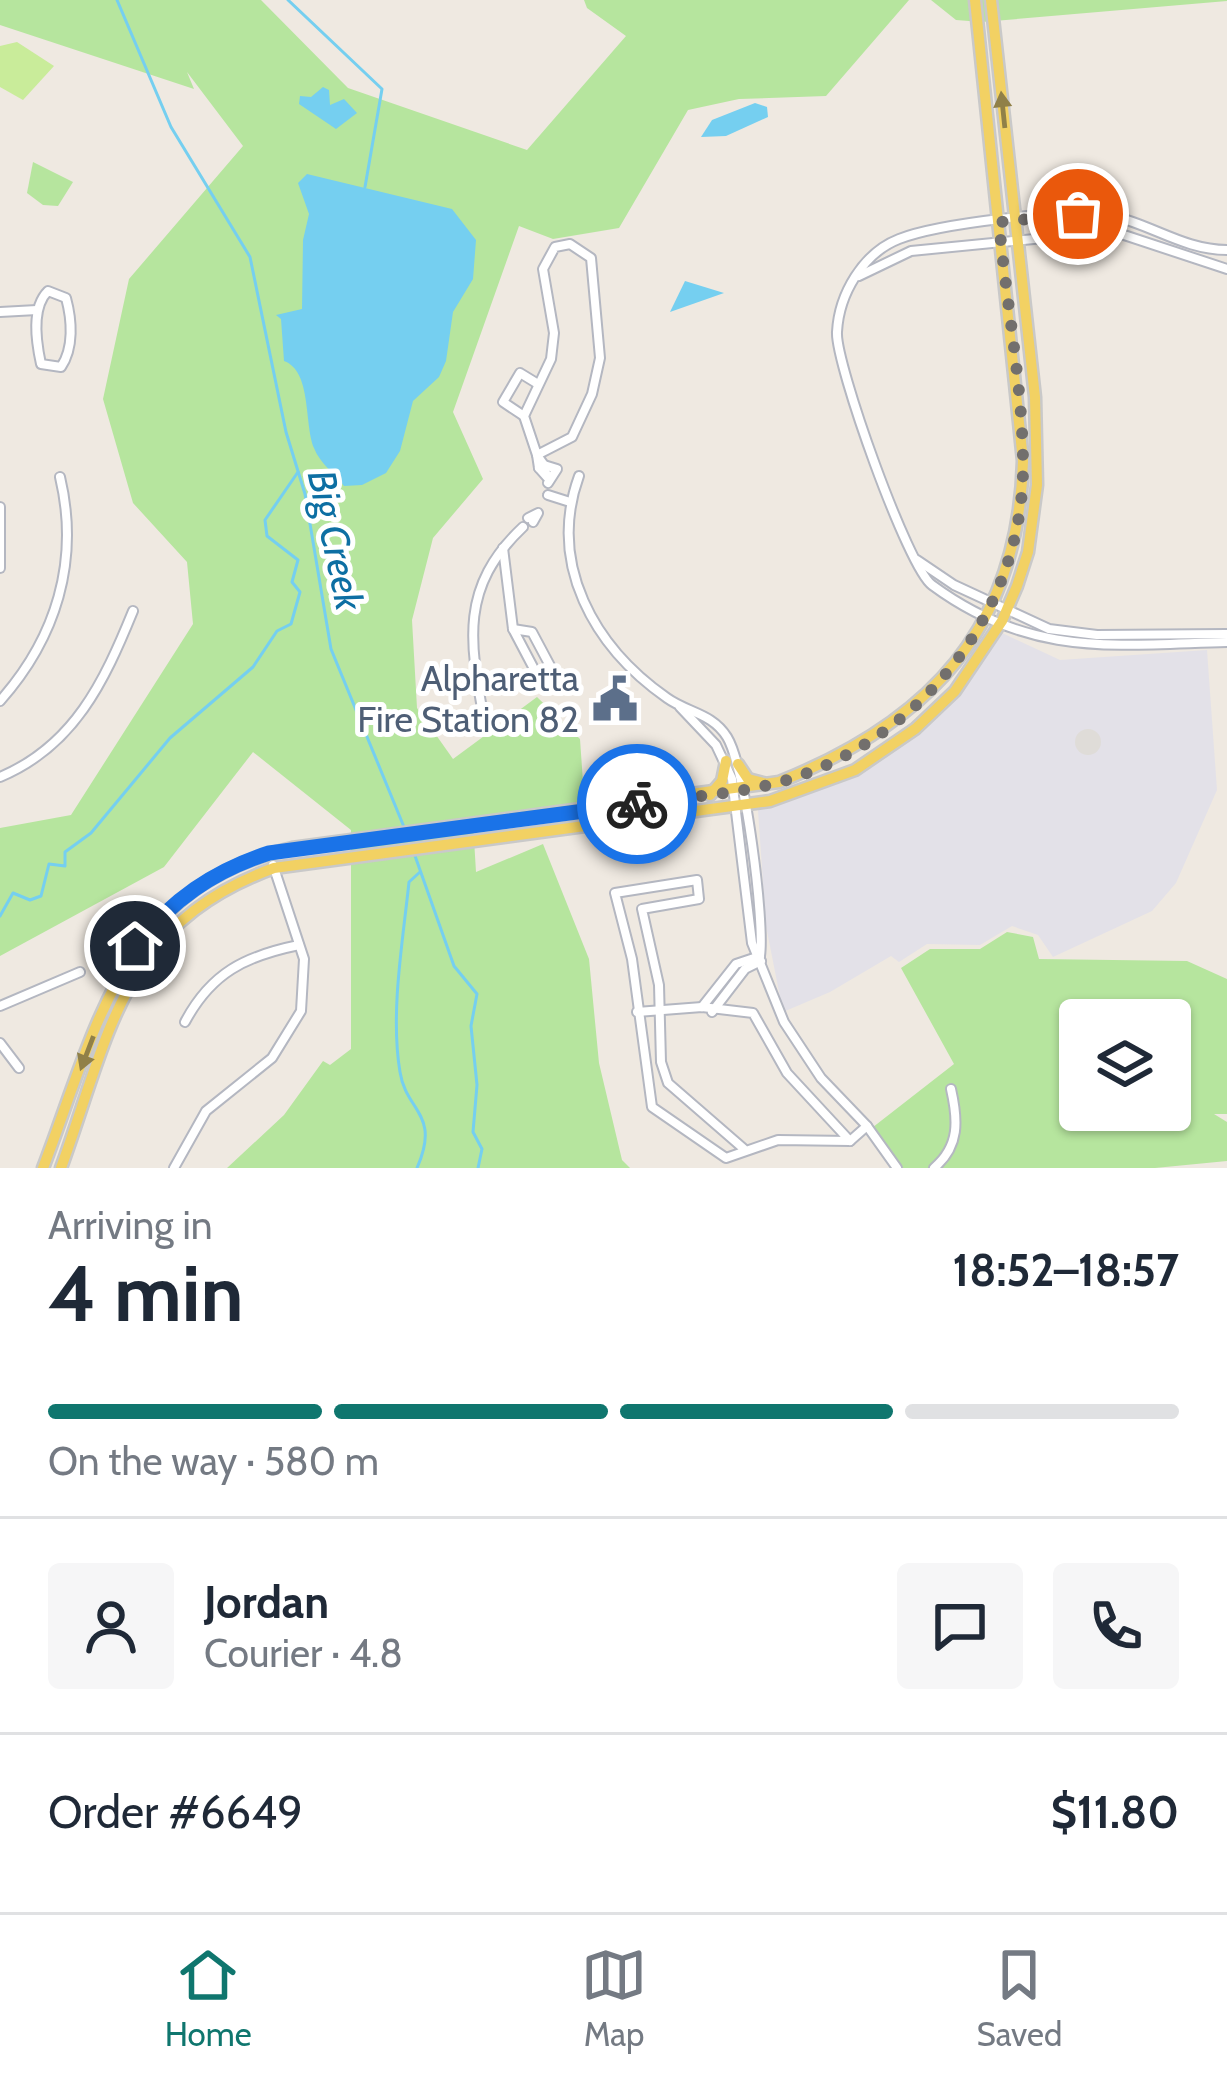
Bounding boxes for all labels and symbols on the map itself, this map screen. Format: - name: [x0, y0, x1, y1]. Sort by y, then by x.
- one-way arrow: [993, 91, 1012, 128]
- pin: [1027, 163, 1129, 265]
- water label: Big Creek: [298, 466, 375, 616]
- place label: Alpharetta Fire Station 82: [357, 656, 579, 741]
- public building icon: Alpharetta Fire Station 82: [590, 674, 640, 724]
- courier: [577, 744, 697, 864]
- pin: [84, 895, 186, 997]
- one-way arrow: [76, 1036, 95, 1072]

